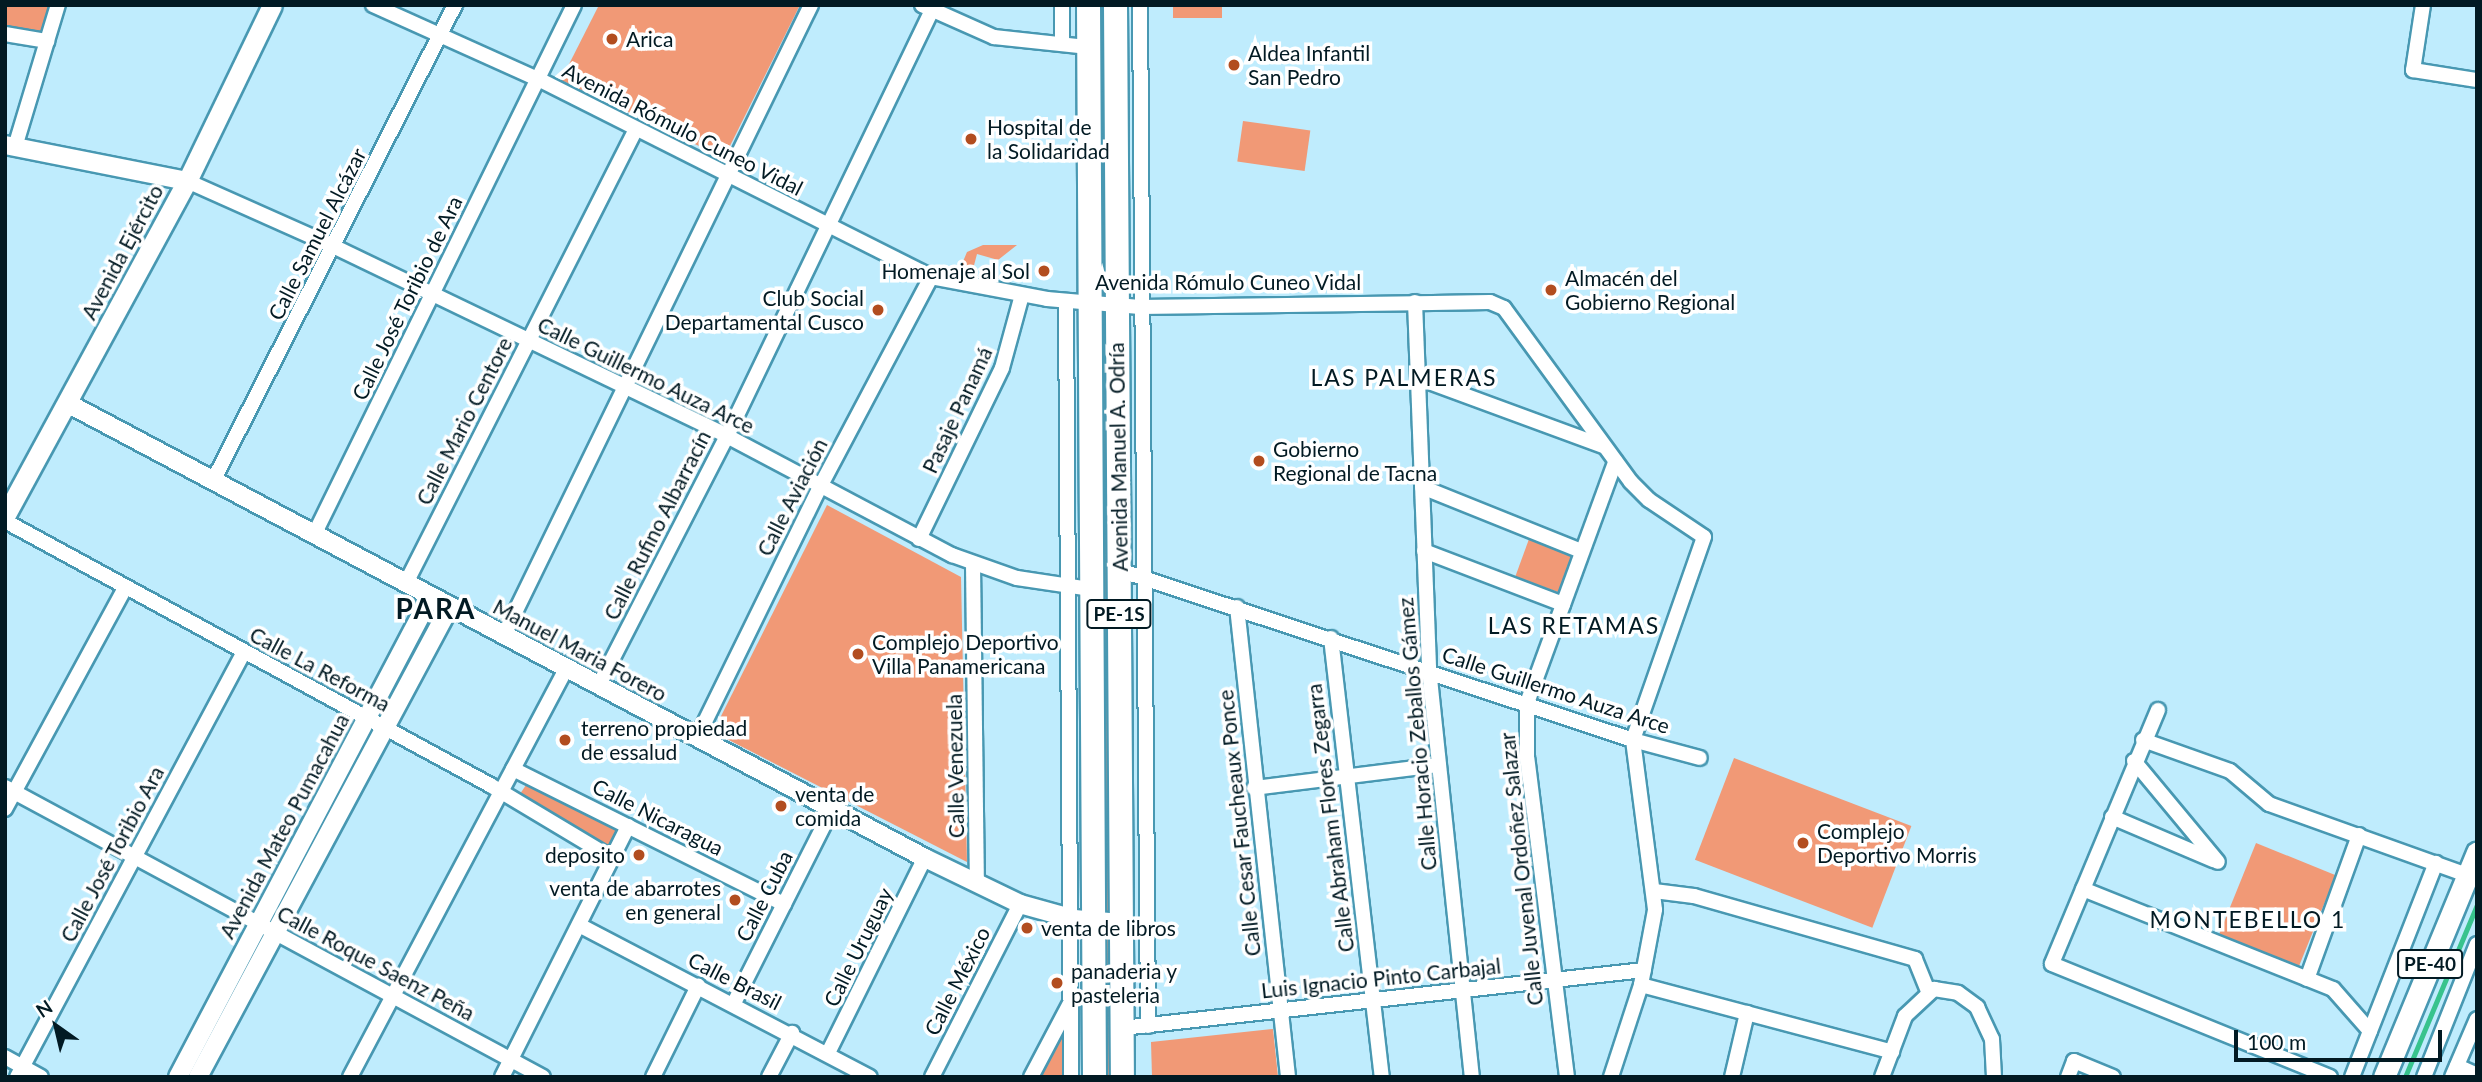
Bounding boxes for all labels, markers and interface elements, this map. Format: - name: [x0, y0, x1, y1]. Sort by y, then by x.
- place label: Arica: [626, 26, 673, 52]
- marker: Arica: [604, 31, 620, 47]
- place label: Aldea Infantil San Pedro: [1248, 40, 1370, 90]
- street label: Avenida Rómulo Cuneo Vidal: [558, 57, 808, 201]
- marker: Aldea Infantil San Pedro: [1226, 57, 1242, 73]
- place label: Hospital de la Solidaridad: [987, 114, 1110, 164]
- marker: Hospital de la Solidaridad: [961, 129, 981, 149]
- street label: Calle Samuel Alcázar: [263, 144, 371, 324]
- street label: Avenida Ejército: [76, 180, 168, 324]
- street label: Calle José Toribio de Ara: [346, 191, 468, 405]
- place label: Homenaje al Sol: [881, 258, 1030, 284]
- marker: Homenaje al Sol: [1036, 263, 1052, 279]
- place label: Almacén del Gobierno Regional: [1565, 265, 1735, 315]
- street label: Avenida Rómulo Cuneo Vidal: [1094, 269, 1362, 295]
- marker: Almacén del Gobierno Regional: [1543, 282, 1559, 298]
- place label: Club Social Departamental Cusco: [665, 285, 864, 335]
- marker: Club Social Departamental Cusco: [870, 302, 886, 318]
- street label: Calle Guillermo Auza Arce: [533, 311, 759, 439]
- street label: Calle Mario Centore: [411, 333, 517, 509]
- street label: Avenida Manuel A. Odría: [1103, 342, 1133, 572]
- street label: Pasaje Panamá: [917, 343, 997, 477]
- district label: LAS PALMERAS: [1312, 363, 1496, 391]
- street label: Calle Rufino Albarracín: [598, 426, 716, 624]
- street label: Calle Aviación: [751, 434, 833, 560]
- place label: Gobierno Regional de Tacna: [1273, 436, 1438, 486]
- marker: Gobierno Regional de Tacna: [1251, 453, 1267, 469]
- district label: PARA: [396, 591, 476, 625]
- street label: Manuel Maria Forero: [489, 594, 671, 706]
- street label: Calle Horacio Zeballos Gámez: [1393, 596, 1441, 872]
- road number: PE-1S: [1086, 598, 1152, 629]
- district label: LAS RETAMAS: [1489, 611, 1659, 639]
- street label: Calle La Reforma: [246, 621, 394, 717]
- place label: Complejo Deportivo Villa Panamericana: [872, 629, 1059, 679]
- street label: Calle Guillermo Auza Arce: [1438, 641, 1674, 739]
- marker: Complejo Deportivo Villa Panamericana: [850, 646, 866, 662]
- street label: Calle Abraham Flores Zegarra: [1301, 682, 1359, 954]
- street label: Calle Cesar Faucheaux Ponce: [1212, 688, 1266, 958]
- street label: Calle Venezuela: [941, 693, 969, 839]
- street label: Avenida Mateo Pumacahua: [214, 709, 354, 943]
- place label: terreno propiedad de essalud: [581, 715, 747, 765]
- marker: terreno propiedad de essalud: [555, 730, 575, 750]
- street label: Calle Juvenal Ordoñez Salazar: [1494, 731, 1548, 1007]
- street label: Calle José Toribio Ara: [55, 761, 169, 947]
- street label: Calle Nicaragua: [588, 773, 728, 861]
- place label: venta de comida: [795, 781, 874, 831]
- marker: venta de comida: [773, 798, 789, 814]
- place label: Complejo Deportivo Morris: [1817, 818, 1976, 868]
- marker: Complejo Deportivo Morris: [1795, 835, 1811, 851]
- place label: deposito: [545, 842, 625, 868]
- street label: Calle Cuba: [730, 846, 798, 946]
- marker: deposito: [631, 847, 647, 863]
- place label: venta de abarrotes en general: [549, 875, 721, 925]
- street label: Calle Uruguay: [818, 884, 898, 1010]
- marker: venta de abarrotes en general: [727, 892, 743, 908]
- street label: Calle Roque Saenz Peña: [273, 900, 479, 1026]
- district label: MONTEBELLO 1: [2151, 905, 2345, 933]
- place label: venta de libros: [1041, 915, 1176, 941]
- marker: venta de libros: [1019, 920, 1035, 936]
- street label: Calle México: [919, 923, 995, 1039]
- street label: Calle Brasil: [684, 947, 786, 1015]
- road number: PE-40: [2397, 948, 2463, 980]
- street label: Luis Ignacio Pinto Carbajal: [1260, 953, 1502, 1003]
- place label: panaderia y pasteleria: [1071, 958, 1178, 1008]
- marker: panaderia y pasteleria: [1049, 975, 1065, 991]
- north arrow: [21, 991, 91, 1061]
- text: N: [31, 995, 56, 1022]
- scale bar: [2237, 1016, 2445, 1060]
- text: 100 m: [2247, 1029, 2306, 1054]

